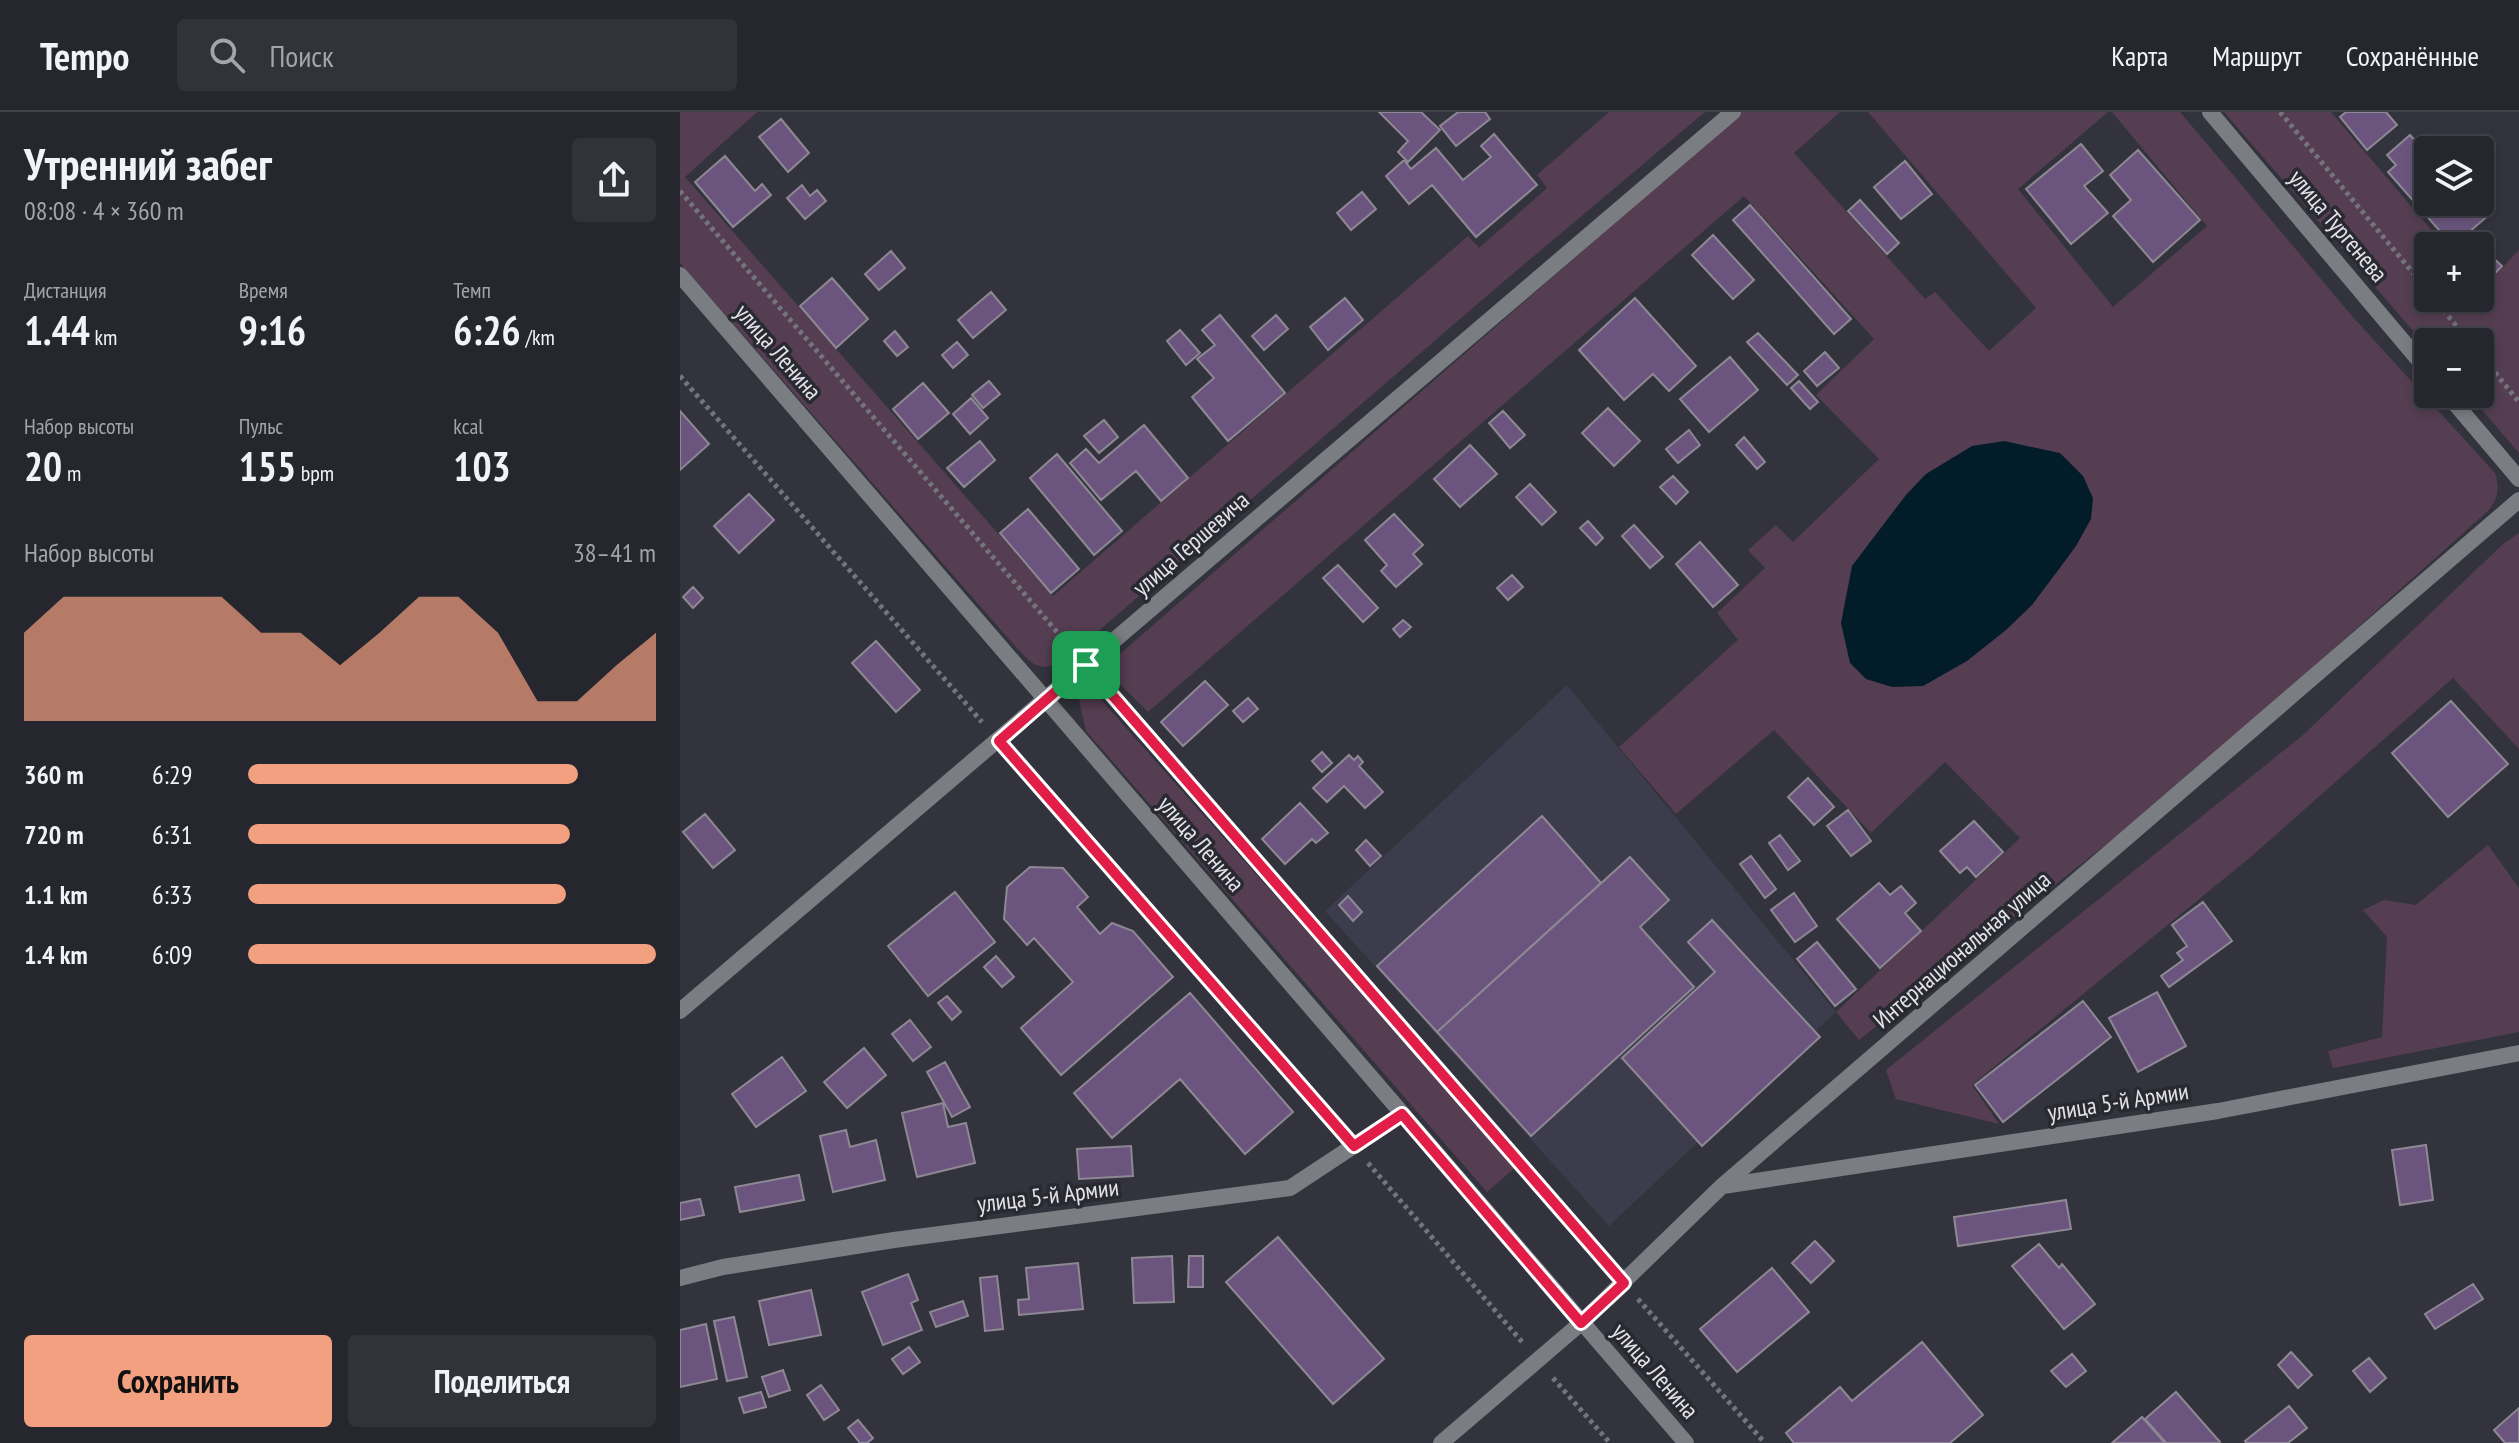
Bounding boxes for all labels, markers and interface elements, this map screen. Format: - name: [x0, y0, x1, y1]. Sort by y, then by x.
- search box: [177, 19, 737, 91]
- text: Tempo: [40, 31, 129, 80]
- icon: search: [205, 33, 249, 77]
- text: Поиск: [269, 36, 334, 75]
- text: Карта: [2111, 37, 2168, 74]
- text: Маршрут: [2212, 37, 2302, 74]
- text: Сохранённые: [2346, 37, 2479, 74]
- text: Утренний забег: [24, 135, 272, 192]
- map controls: [2414, 136, 2494, 408]
- button: layers: [2414, 136, 2494, 216]
- button: share: [572, 138, 656, 222]
- street label: улица Тургенева: [2282, 163, 2395, 288]
- text: 08:08 · 4 × 360 m: [24, 194, 184, 227]
- button: +: [2414, 232, 2494, 312]
- text: Дистанция: [24, 276, 106, 304]
- text: Время: [239, 276, 288, 304]
- text: Темп: [453, 276, 491, 304]
- street label: улица Ленина: [728, 297, 829, 406]
- text: 1.44: [24, 304, 90, 356]
- text: 9:16: [239, 304, 306, 356]
- text: 6:26: [453, 304, 521, 356]
- text: km: [90, 323, 117, 351]
- text: /km: [521, 323, 555, 351]
- button: −: [2414, 328, 2494, 408]
- text: Набор высоты: [24, 412, 134, 440]
- text: Пульс: [239, 412, 283, 440]
- text: kcal: [453, 412, 483, 440]
- text: 20: [24, 440, 62, 492]
- text: 155: [239, 440, 296, 492]
- text: 103: [453, 440, 511, 492]
- text: m: [62, 459, 81, 487]
- text: bpm: [296, 459, 334, 487]
- street label: улица Гершевича: [1126, 485, 1255, 603]
- text: Набор высоты: [24, 536, 154, 569]
- text: 38–41 m: [573, 536, 656, 569]
- pin: [1052, 631, 1120, 699]
- icon: arrive: [1064, 643, 1108, 687]
- text: 360 m: [24, 758, 84, 791]
- text: 6:29: [152, 758, 192, 791]
- street label: улица Ленина: [1151, 789, 1252, 898]
- text: 720 m: [24, 818, 84, 851]
- text: 6:31: [152, 818, 192, 851]
- street label: Интернациональная улица: [1867, 864, 2057, 1035]
- text: 1.1 km: [24, 878, 88, 911]
- text: 6:33: [152, 878, 192, 911]
- text: 1.4 km: [24, 938, 88, 971]
- text: 6:09: [152, 938, 192, 971]
- street label: улица 5-й Армии: [2045, 1075, 2191, 1128]
- street label: улица 5-й Армии: [975, 1171, 1121, 1220]
- street label: улица Ленина: [1605, 1316, 1706, 1425]
- button: Сохранить: [24, 1335, 332, 1427]
- button: Поделиться: [348, 1335, 656, 1427]

